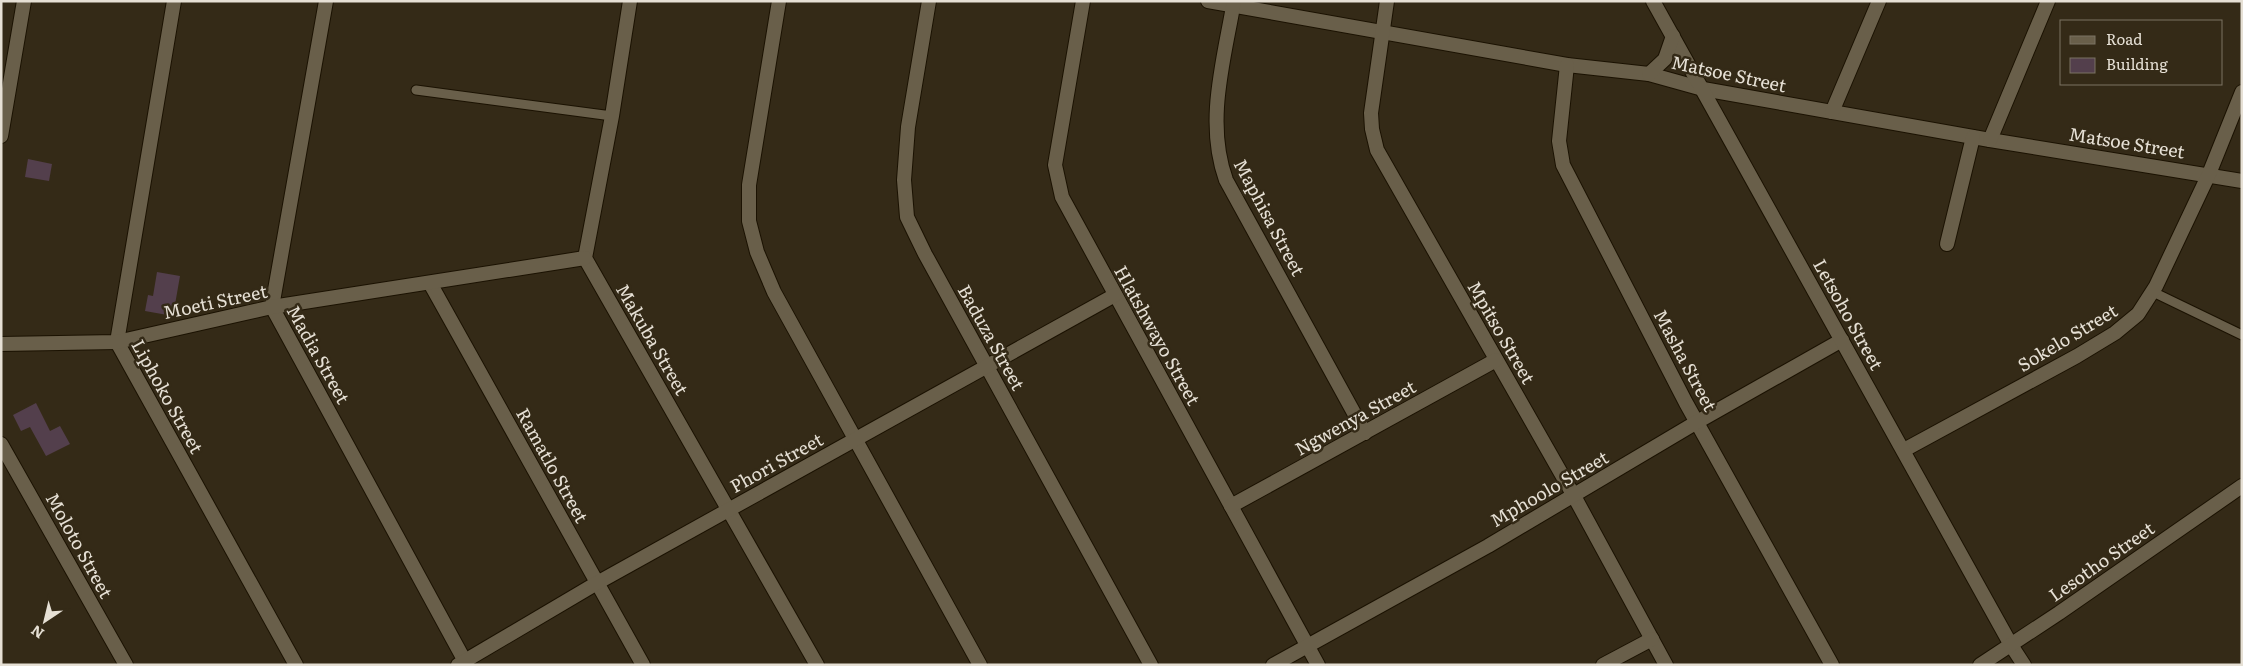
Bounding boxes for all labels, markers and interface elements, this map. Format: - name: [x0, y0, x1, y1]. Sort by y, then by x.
- legend: [2060, 20, 2223, 85]
- text: Road: [2106, 27, 2142, 50]
- street label: Matsoe Street: [1669, 48, 1790, 99]
- text: Building: [2106, 52, 2168, 75]
- street label: Matsoe Street: [2067, 120, 2188, 165]
- street label: Maphisa Street: [1228, 154, 1313, 281]
- street label: Letsoho Street: [1807, 254, 1891, 375]
- street label: Hlatshwayo Street: [1108, 260, 1208, 410]
- street label: Mpitso Street: [1462, 276, 1543, 389]
- street label: Moeti Street: [161, 277, 270, 325]
- street label: Makuba Street: [610, 278, 696, 400]
- street label: Baduza Street: [952, 279, 1033, 395]
- street label: Sokelo Street: [2012, 296, 2123, 378]
- street label: Madia Street: [281, 300, 358, 409]
- street label: Masha Street: [1648, 304, 1725, 416]
- street label: Liphoko Street: [125, 334, 211, 459]
- street label: Ngwenya Street: [1290, 372, 1421, 461]
- street label: Ramatlo Street: [510, 403, 596, 528]
- street label: Phori Street: [725, 425, 828, 499]
- street label: Mphoolo Street: [1485, 443, 1614, 533]
- street label: Moloto Street: [40, 487, 121, 603]
- street label: Lesotho Street: [2043, 514, 2160, 608]
- north arrow: [20, 596, 70, 646]
- text: N: [26, 621, 48, 644]

